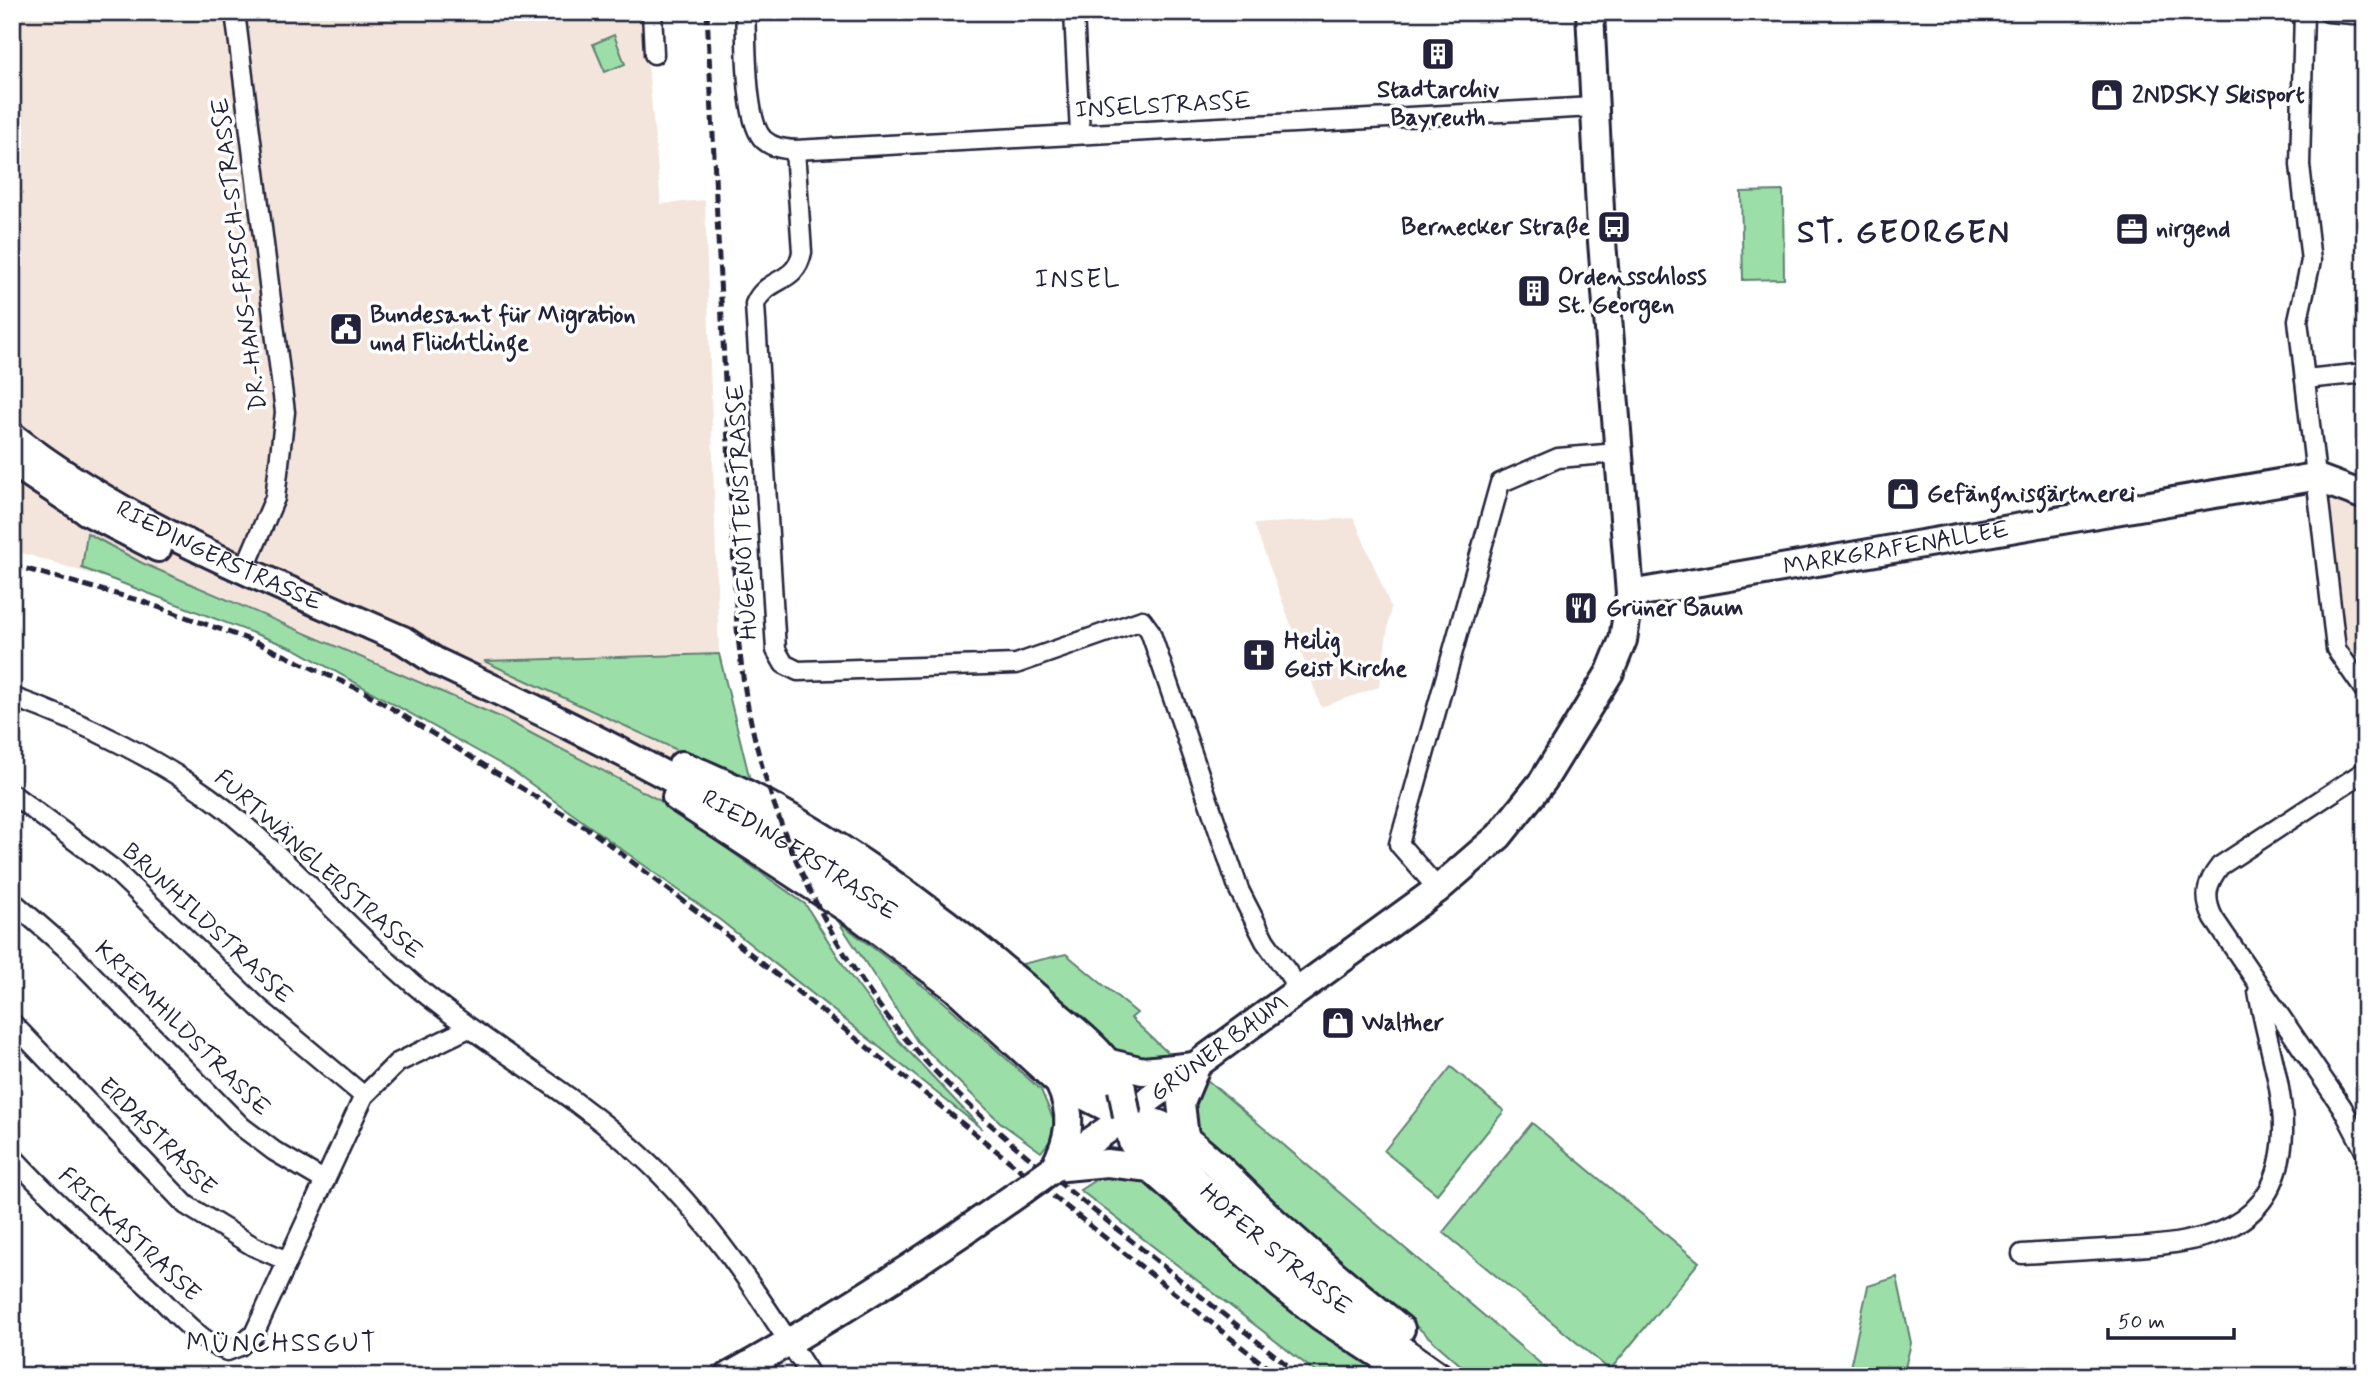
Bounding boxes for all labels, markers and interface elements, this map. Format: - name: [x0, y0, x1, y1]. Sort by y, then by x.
- building icon: Stadtarchiv Bayreuth: [1419, 35, 1457, 73]
- place label: Stadtarchiv Bayreuth: [1377, 75, 1500, 134]
- shop icon: 2NDSKY Skisport: [2088, 76, 2126, 114]
- place label: 2NDSKY Skisport: [2132, 80, 2305, 111]
- street label: INSELSTRASSE: [1074, 86, 1252, 126]
- street label: DR.-HANS-FRISCH-STRASSE: [205, 96, 275, 412]
- bus stop icon: Bernecker Straße: [1595, 208, 1633, 246]
- office icon: nirgend: [2113, 210, 2151, 248]
- place label: Bernecker Straße: [1401, 212, 1590, 243]
- district label: ST. GEORGEN: [1797, 212, 2011, 254]
- place label: nirgend: [2156, 214, 2230, 248]
- place label: Ordensschloss St. Georgen: [1558, 262, 1707, 324]
- district label: INSEL: [1035, 263, 1121, 297]
- building icon: Ordensschloss St. Georgen: [1515, 272, 1553, 310]
- place label: Bundesamt für Migration und Flüchtlinge: [370, 300, 636, 362]
- public building icon: Bundesamt für Migration und Flüchtlinge: [327, 310, 365, 348]
- street label: HUGENOTTENSTRASSE: [721, 383, 765, 641]
- shop icon: Gefängnisgärtnerei: [1884, 475, 1922, 513]
- place label: Gefängnisgärtnerei: [1927, 479, 2136, 513]
- street label: RIEDINGERSTRASSE: [111, 493, 327, 618]
- street label: MARKGRAFENALLEE: [1781, 514, 2011, 583]
- restaurant icon: Grüner Baum: [1562, 589, 1600, 627]
- place label: Grüner Baum: [1606, 593, 1743, 624]
- place label: Heilig Geist Kirche: [1284, 626, 1407, 685]
- church icon: Heilig Geist Kirche: [1240, 636, 1278, 674]
- street label: FURTWÄNGLERSTRASSE: [207, 763, 429, 967]
- street label: RIEDINGERSTRASSE: [696, 783, 903, 928]
- street label: BRUNHILDSTRASSE: [115, 837, 299, 1011]
- street label: KRIEMHILDSTRASSE: [88, 935, 276, 1123]
- street label: GRÜNER BAUM: [1144, 988, 1294, 1109]
- shop icon: Walther: [1319, 1004, 1357, 1042]
- place label: Walther: [1361, 1008, 1444, 1039]
- street label: ERDASTRASSE: [91, 1071, 223, 1203]
- street label: FRICKASTRASSE: [51, 1161, 207, 1309]
- street label: HOFER STRASSE: [1193, 1177, 1358, 1322]
- scale bar: [2108, 1297, 2234, 1341]
- text: 50 m: [2118, 1308, 2165, 1336]
- district label: MÜNCHSSGUT: [186, 1327, 378, 1361]

